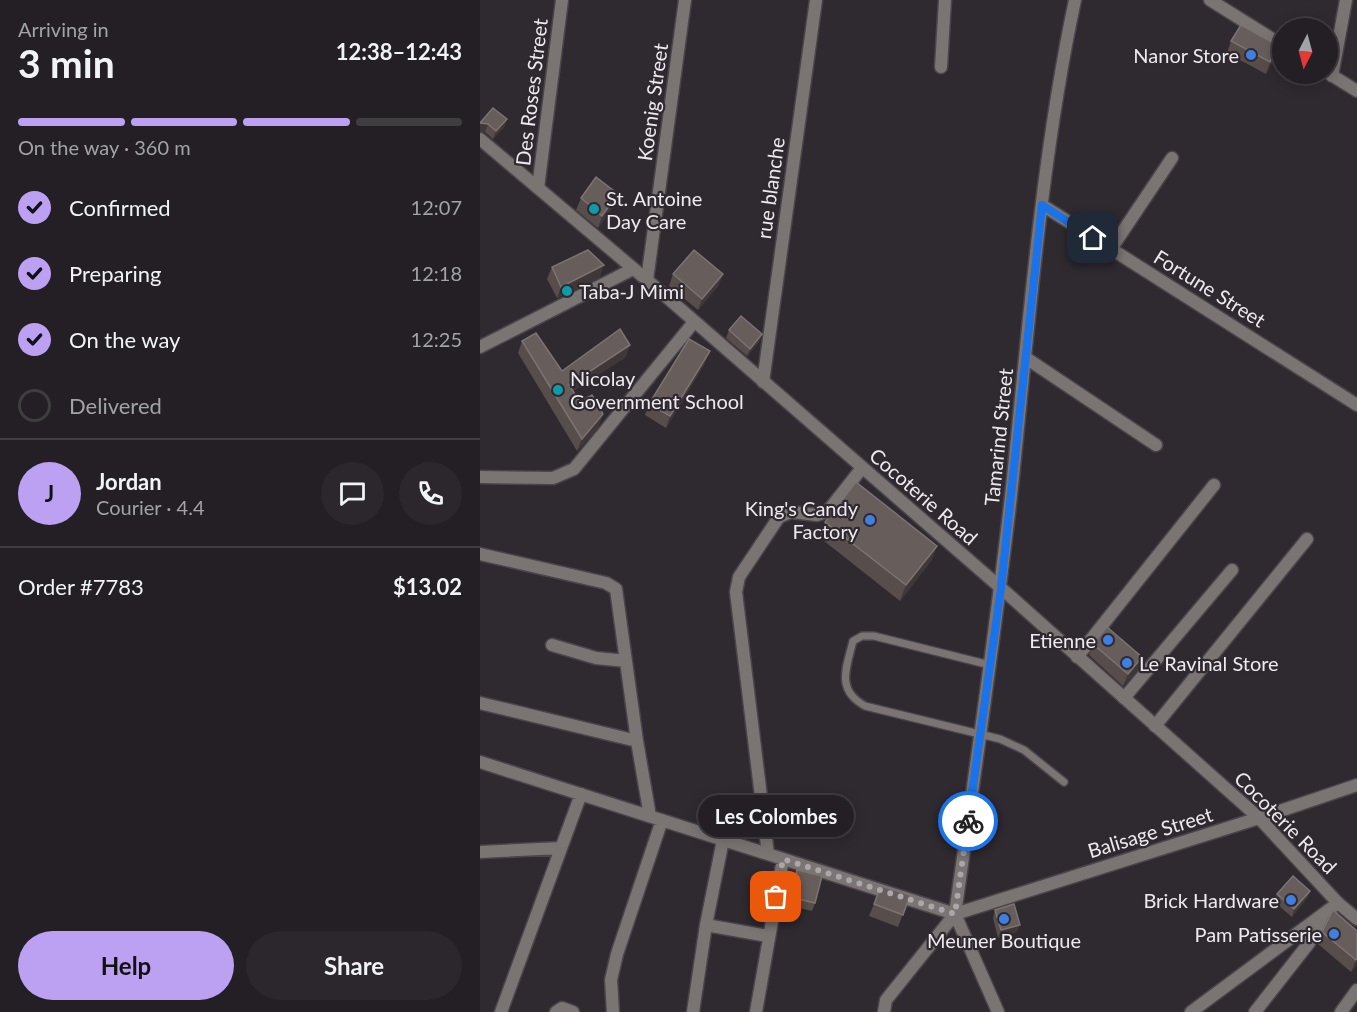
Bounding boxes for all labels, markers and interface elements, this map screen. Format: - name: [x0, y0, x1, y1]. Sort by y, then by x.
- text: Arriving in: [18, 17, 109, 41]
- street label: Des Roses Street: [510, 17, 552, 167]
- north arrow: [1272, 18, 1338, 84]
- map controls: [1272, 18, 1338, 84]
- text: 12:38–12:43: [336, 38, 462, 65]
- text: 3 min: [18, 40, 115, 86]
- street label: Koenig Street: [632, 42, 672, 162]
- place label: Nanor Store: [1133, 43, 1239, 67]
- marker: Nanor Store: [1244, 48, 1258, 62]
- text: On the way · 360 m: [18, 135, 191, 159]
- street label: rue blanche: [751, 136, 789, 240]
- place label: St. Antoine Day Care: [606, 186, 702, 233]
- icon: check: [18, 191, 51, 224]
- text: Confirmed: [69, 194, 171, 221]
- text: 12:07: [411, 195, 462, 219]
- marker: St. Antoine Day Care: [587, 202, 601, 216]
- pin: [1067, 212, 1118, 263]
- icon: home: [1076, 221, 1109, 254]
- street label: Fortune Street: [1150, 244, 1270, 332]
- icon: check: [18, 257, 51, 290]
- text: Preparing: [69, 260, 161, 287]
- text: 12:18: [411, 261, 462, 285]
- place label: Taba-J Mimi: [579, 279, 684, 303]
- marker: Taba-J Mimi: [560, 284, 574, 298]
- icon: check: [18, 323, 51, 356]
- text: On the way: [69, 326, 180, 353]
- text: 12:25: [411, 327, 462, 351]
- place label: Nicolay Government School: [570, 366, 744, 413]
- street label: Tamarind Street: [979, 367, 1017, 507]
- marker: Nicolay Government School: [551, 383, 565, 397]
- text: Delivered: [69, 392, 162, 419]
- street label: Cocoterie Road: [865, 443, 983, 549]
- button: chat: [321, 462, 384, 525]
- button: phone: [399, 462, 462, 525]
- text: Jordan: [96, 468, 162, 495]
- text: J: [45, 480, 54, 507]
- text: Courier · 4.4: [96, 495, 205, 519]
- place label: King's Candy Factory: [745, 496, 859, 543]
- marker: King's Candy Factory: [863, 513, 877, 527]
- text: Order #7783: [18, 573, 144, 600]
- text: $13.02: [393, 573, 462, 600]
- place label: Etienne: [1029, 628, 1096, 652]
- marker: Etienne: [1101, 633, 1115, 647]
- place label: Le Ravinal Store: [1139, 651, 1279, 675]
- marker: Le Ravinal Store: [1120, 656, 1134, 670]
- street label: Cocoterie Road: [1230, 766, 1342, 878]
- courier: [938, 791, 998, 851]
- callout: Les Colombes: [698, 795, 854, 837]
- street label: Balisage Street: [1085, 802, 1215, 862]
- text: Les Colombes: [715, 804, 837, 828]
- icon: bike: [952, 805, 985, 838]
- pin: [750, 871, 801, 922]
- icon: bag: [759, 880, 792, 913]
- place label: Brick Hardware: [1143, 888, 1279, 912]
- marker: Brick Hardware: [1284, 893, 1298, 907]
- marker: Meuner Boutique: [997, 912, 1011, 926]
- place label: Pam Patisserie: [1194, 922, 1322, 946]
- marker: Pam Patisserie: [1327, 927, 1341, 941]
- place label: Meuner Boutique: [927, 928, 1081, 952]
- button: Help: [18, 931, 234, 1000]
- button: Share: [246, 931, 462, 1000]

